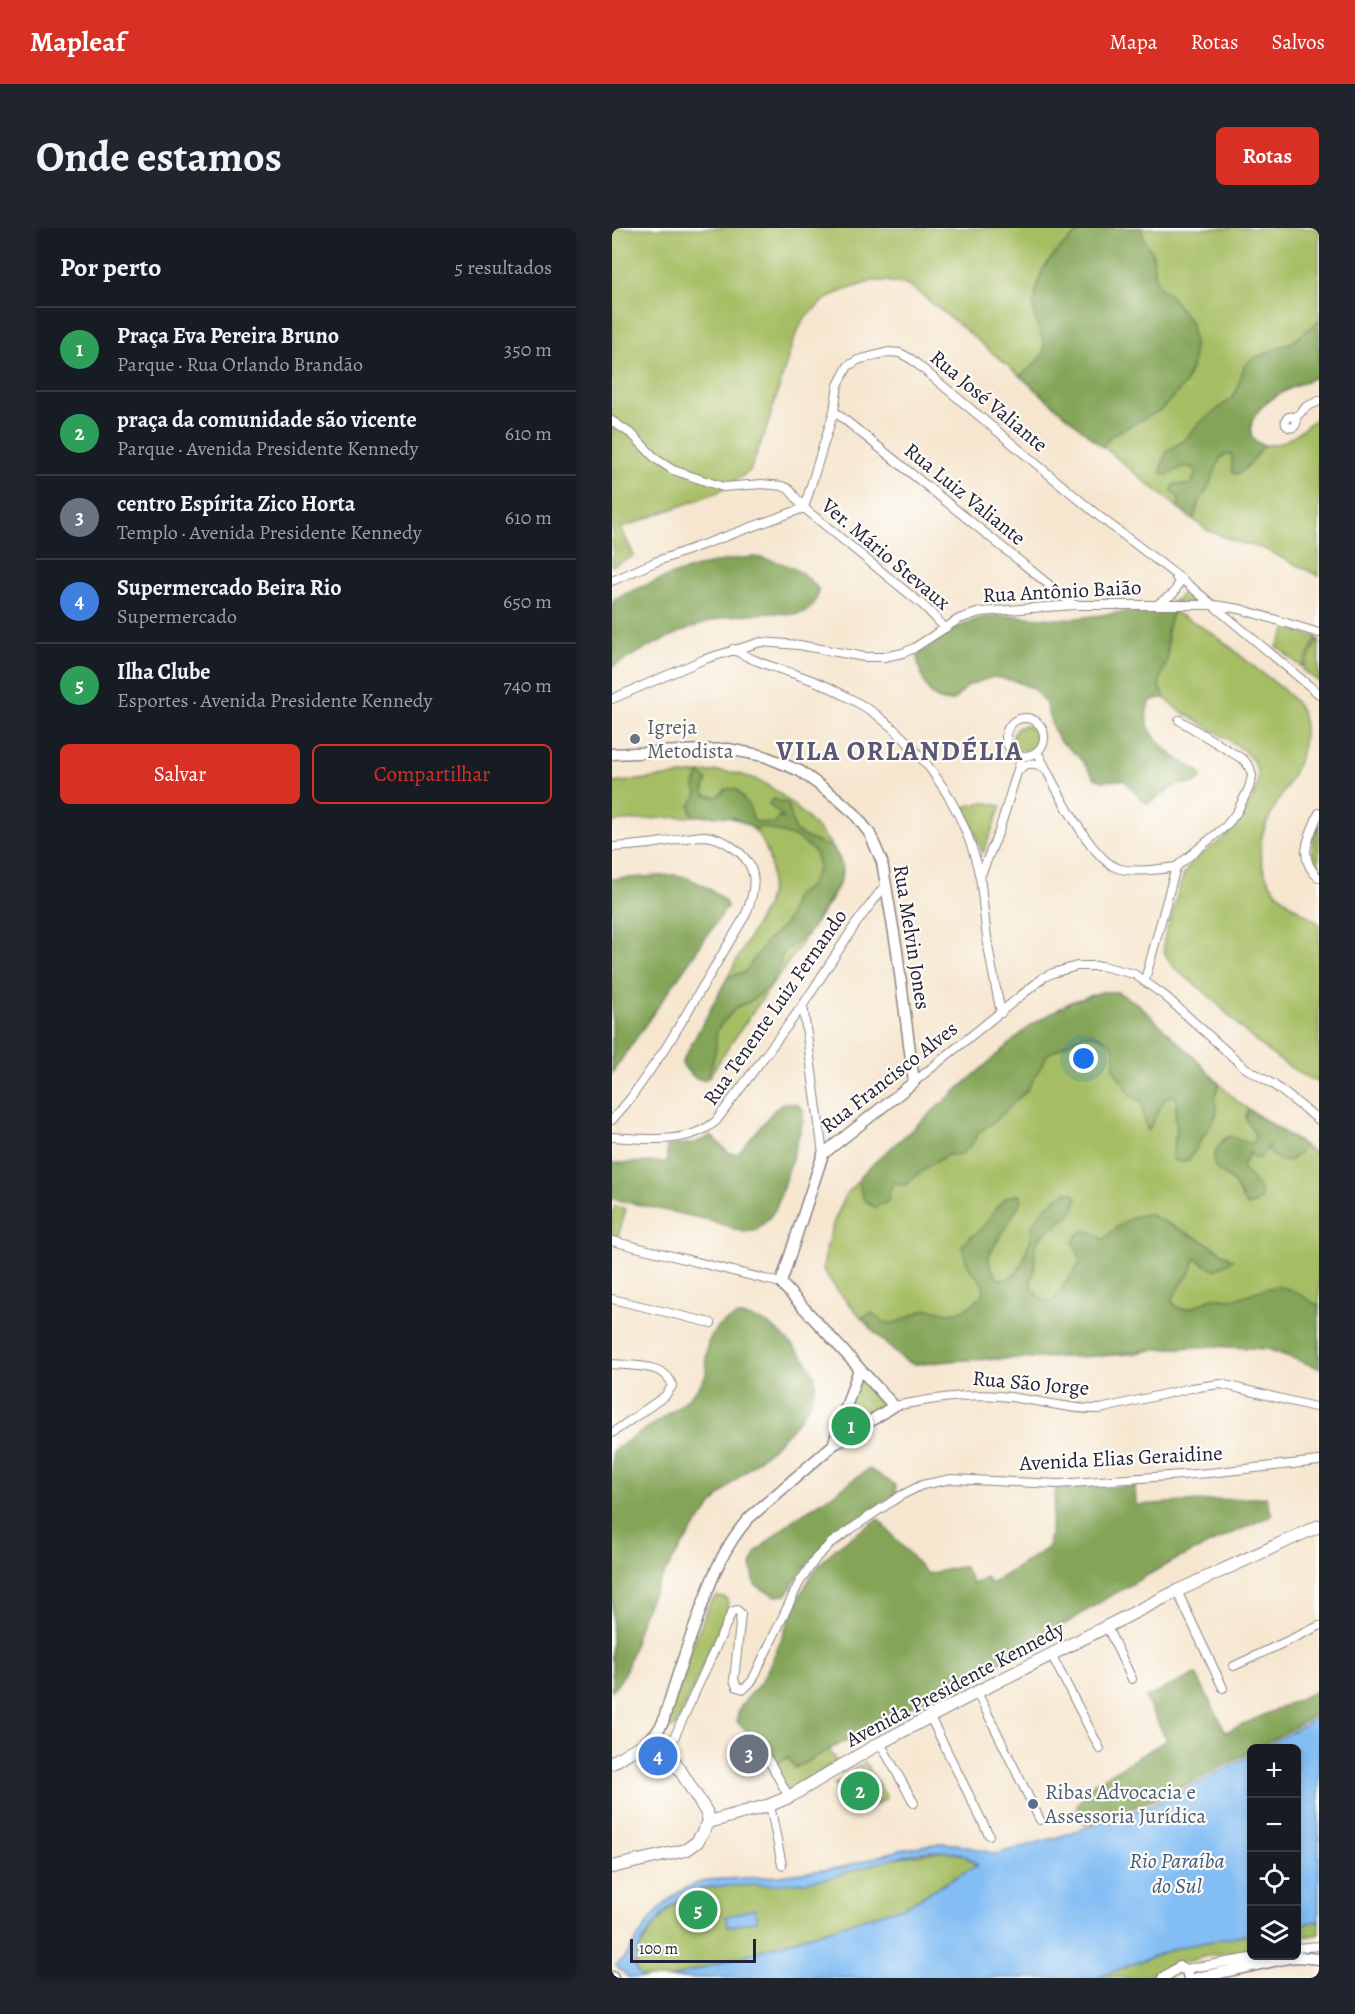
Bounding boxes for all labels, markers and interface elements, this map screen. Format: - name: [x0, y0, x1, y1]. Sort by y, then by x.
- text: Mapleaf: [30, 23, 125, 61]
- text: Mapa: [1109, 28, 1158, 56]
- text: Rotas: [1191, 28, 1238, 56]
- text: Salvos: [1271, 28, 1325, 56]
- button: Rotas: [1216, 127, 1319, 185]
- text: Onde estamos: [36, 128, 282, 185]
- text: Por perto: [60, 250, 161, 285]
- text: 5 resultados: [455, 254, 552, 281]
- text: Praça Eva Pereira Bruno: [117, 321, 339, 351]
- text: 1: [76, 336, 83, 363]
- text: 350 m: [504, 336, 552, 363]
- street label: Rua José Valiante: [924, 343, 1054, 459]
- text: Parque · Rua Orlando Brandão: [117, 351, 363, 378]
- text: praça da comunidade são vicente: [117, 405, 417, 435]
- text: 2: [75, 420, 84, 447]
- text: 610 m: [505, 420, 552, 447]
- text: Parque · Avenida Presidente Kennedy: [117, 435, 418, 462]
- street label: Rua Luiz Valiante: [898, 436, 1032, 552]
- text: centro Espírita Zico Horta: [117, 489, 355, 519]
- street label: Ver. Mário Stevaux: [815, 491, 957, 616]
- text: 3: [75, 504, 84, 531]
- text: 610 m: [505, 504, 552, 531]
- text: Templo · Avenida Presidente Kennedy: [117, 519, 422, 546]
- text: Supermercado Beira Rio: [117, 573, 342, 603]
- street label: Rua Antônio Baião: [982, 573, 1142, 609]
- text: 4: [75, 588, 84, 615]
- text: 650 m: [503, 588, 552, 615]
- text: Supermercado: [117, 603, 237, 630]
- text: Ilha Clube: [117, 657, 211, 687]
- text: 5: [75, 672, 84, 699]
- text: 740 m: [503, 672, 552, 699]
- text: Esportes · Avenida Presidente Kennedy: [117, 687, 433, 714]
- place label: Igreja Metodista: [647, 713, 734, 765]
- marker: Igreja Metodista: [628, 732, 642, 746]
- district label: VILA ORLANDÉLIA: [775, 733, 1024, 769]
- button: Salvar: [60, 744, 300, 804]
- button: Compartilhar: [312, 744, 552, 804]
- street label: Rua Melvin Jones: [887, 863, 937, 1011]
- street label: Rua Tenente Luiz Fernando: [697, 903, 853, 1111]
- street label: Rua Francisco Alves: [814, 1014, 964, 1140]
- your location: [1069, 1044, 1098, 1073]
- street label: Rua São Jorge: [971, 1364, 1091, 1402]
- pin: 1: [832, 1404, 870, 1448]
- street label: Avenida Elias Geraidine: [1018, 1439, 1223, 1477]
- street label: Avenida Presidente Kennedy: [840, 1614, 1070, 1754]
- pin: 3: [730, 1732, 768, 1777]
- pin: 4: [638, 1734, 678, 1778]
- map controls: [1247, 1744, 1301, 1960]
- button: +: [1247, 1744, 1301, 1798]
- pin: 2: [840, 1768, 880, 1814]
- place label: Ribas Advocacia e Assessoria Jurídica: [1044, 1778, 1206, 1830]
- marker: Ribas Advocacia e Assessoria Jurídica: [1026, 1797, 1040, 1811]
- button: −: [1247, 1798, 1301, 1852]
- water label: Rio Paraíba do Sul: [1129, 1846, 1225, 1901]
- button: locate: [1247, 1852, 1301, 1906]
- pin: 5: [678, 1888, 718, 1932]
- button: layers: [1247, 1906, 1301, 1960]
- scale bar: [630, 1936, 756, 1964]
- text: 100 m: [639, 1938, 678, 1960]

